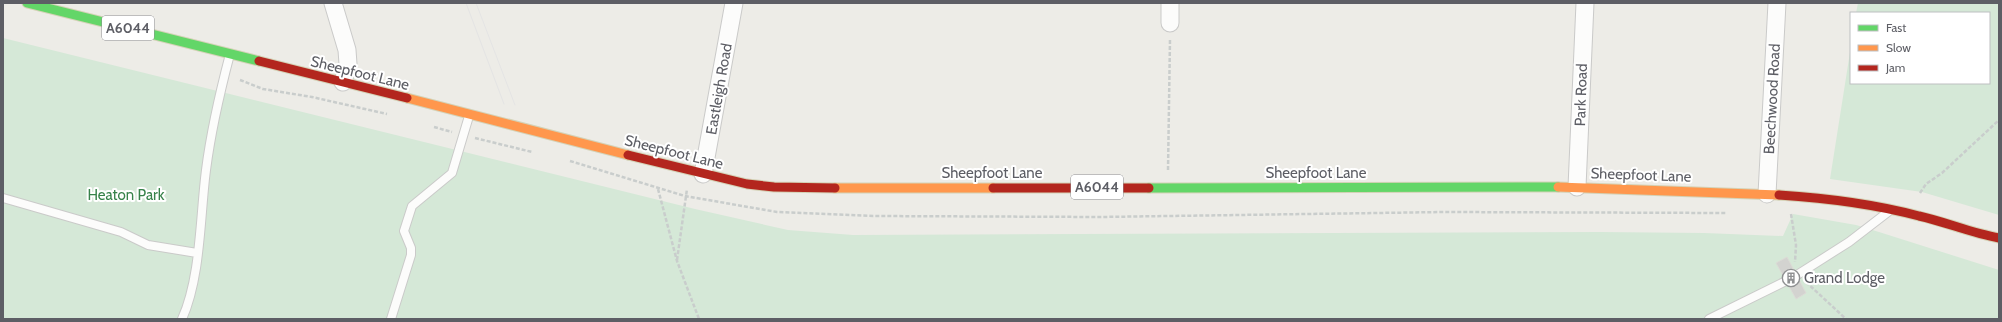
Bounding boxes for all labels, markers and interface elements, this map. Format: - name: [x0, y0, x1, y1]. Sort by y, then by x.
- legend: [1850, 12, 1990, 84]
- road number: A6044: [102, 16, 154, 40]
- text: Fast: [1886, 20, 1906, 35]
- text: Slow: [1886, 40, 1911, 55]
- street label: Eastleigh Road: [702, 42, 736, 136]
- street label: Beechwood Road: [1760, 43, 1784, 155]
- street label: Sheepfoot Lane: [309, 52, 411, 94]
- text: Jam: [1885, 60, 1905, 75]
- street label: Park Road: [1571, 63, 1591, 127]
- street label: Sheepfoot Lane: [623, 131, 725, 173]
- street label: Sheepfoot Lane: [942, 164, 1043, 182]
- street label: Sheepfoot Lane: [1266, 164, 1367, 182]
- street label: Sheepfoot Lane: [1590, 164, 1692, 186]
- road number: A6044: [1071, 175, 1123, 199]
- park label: Heaton Park: [87, 186, 165, 204]
- building icon: Grand Lodge: [1781, 268, 1801, 288]
- place label: Grand Lodge: [1804, 269, 1885, 287]

